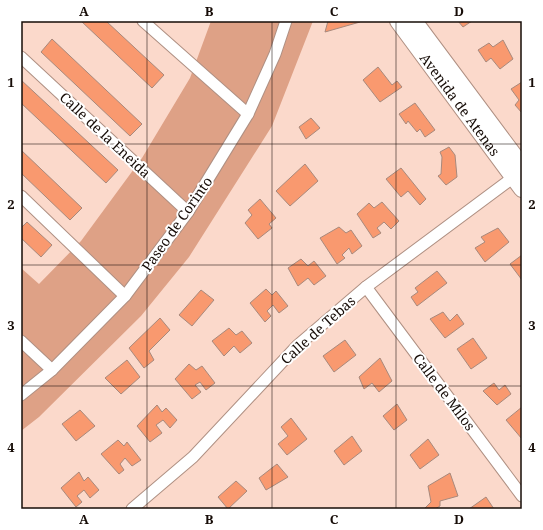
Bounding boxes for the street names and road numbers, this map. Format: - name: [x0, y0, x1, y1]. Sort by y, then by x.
- street label: Avenida de Atenas: [416, 49, 505, 160]
- street label: Calle de la Eneida: [56, 87, 155, 182]
- street label: Paseo de Corinto: [137, 173, 216, 275]
- street label: Calle de Tebas: [276, 291, 359, 368]
- street label: Calle de Milos: [409, 349, 480, 434]

